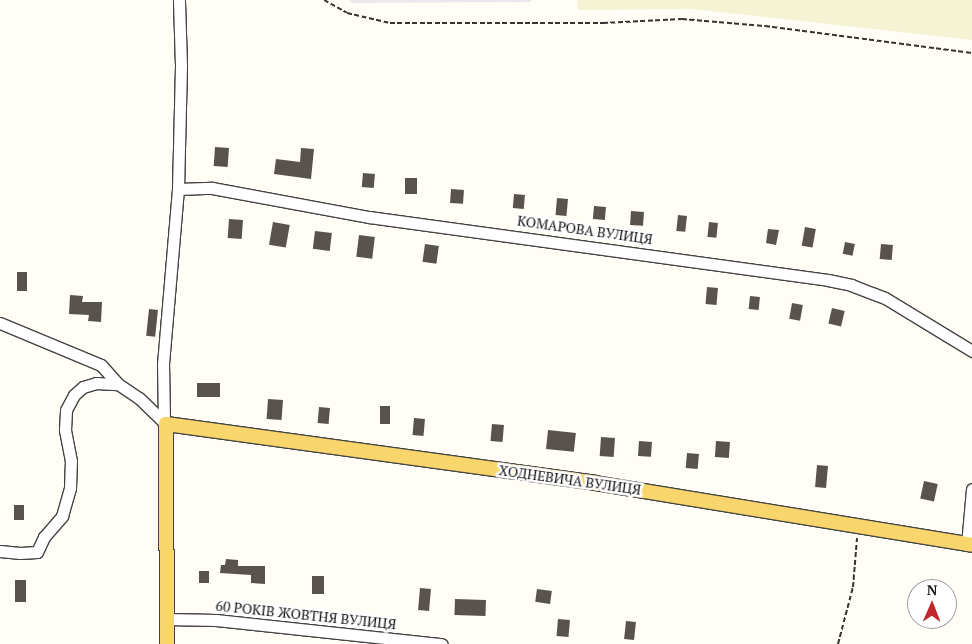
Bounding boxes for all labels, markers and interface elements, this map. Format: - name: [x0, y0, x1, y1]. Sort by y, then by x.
- street label: КОМАРОВА ВУЛИЦЯ: [516, 212, 654, 248]
- street label: ХОДНЕВИЧА ВУЛИЦЯ: [498, 462, 642, 498]
- north arrow: [907, 579, 957, 629]
- text: N: [927, 580, 938, 599]
- street label: 60 РОКІВ ЖОВТНЯ ВУЛИЦЯ: [215, 597, 397, 633]

